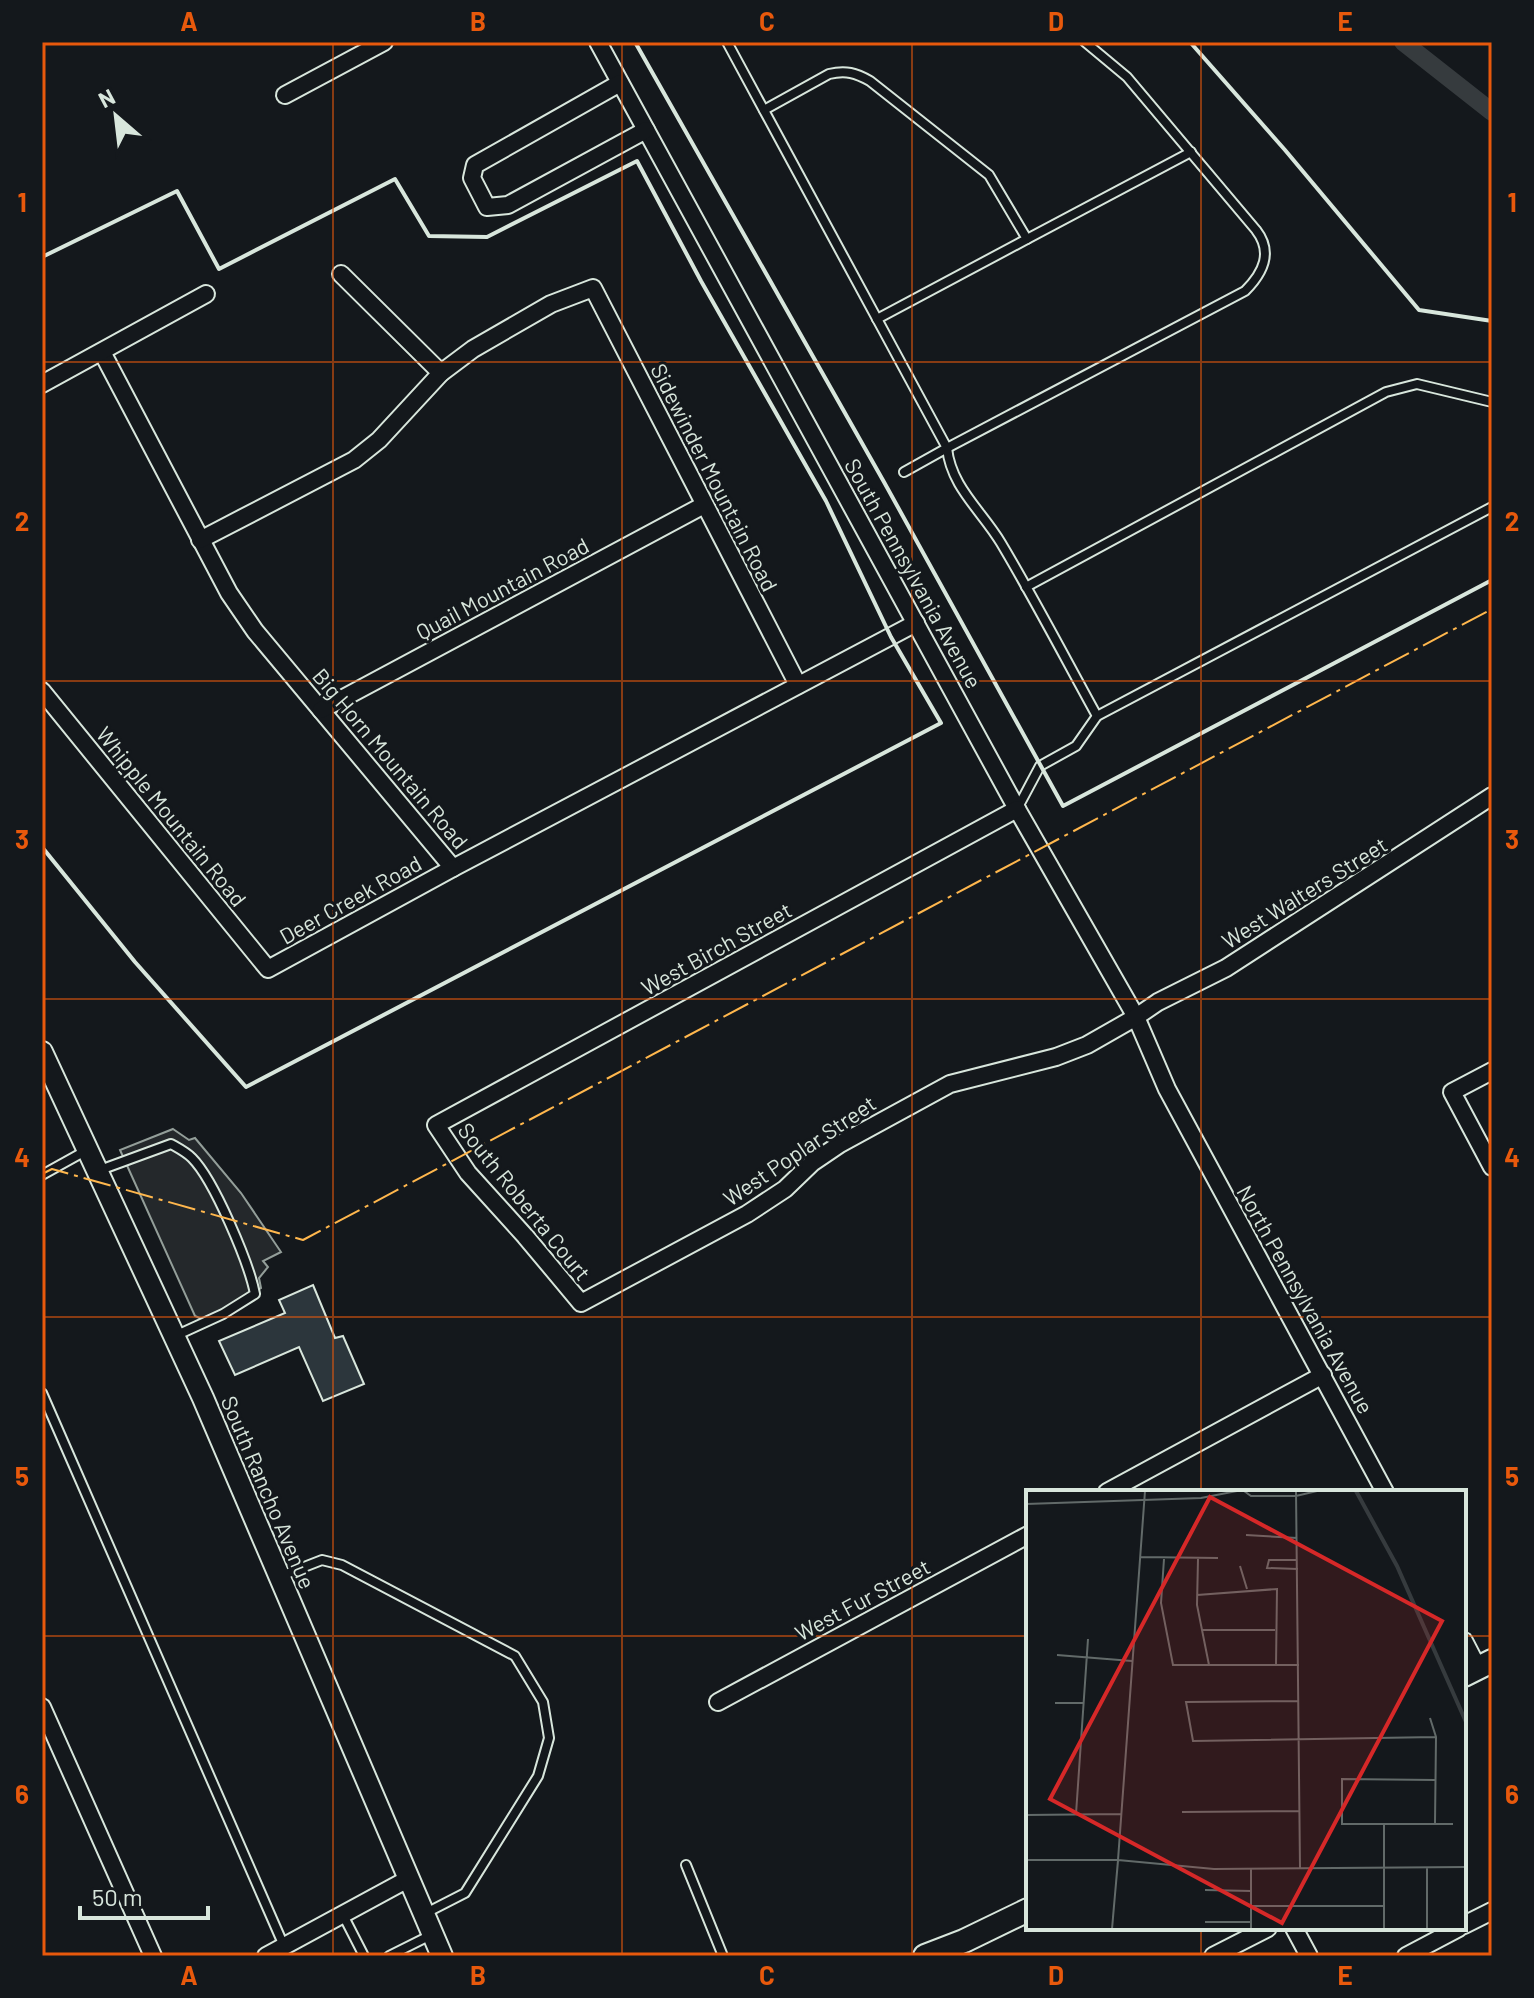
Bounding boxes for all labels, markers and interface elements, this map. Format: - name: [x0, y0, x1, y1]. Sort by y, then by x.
- text: A: [180, 5, 198, 36]
- text: B: [470, 5, 486, 36]
- text: C: [759, 5, 775, 36]
- text: D: [1048, 5, 1064, 36]
- text: E: [1337, 5, 1353, 36]
- north arrow: [76, 76, 156, 156]
- text: N: [94, 83, 119, 112]
- text: 1: [17, 186, 27, 217]
- text: 1: [1507, 186, 1517, 217]
- street label: Sidewinder Mountain Road: [646, 359, 784, 595]
- street label: South Pennsylvania Avenue: [840, 454, 988, 692]
- text: 2: [15, 505, 29, 536]
- text: 2: [1505, 505, 1519, 536]
- street label: Quail Mountain Road: [411, 531, 593, 645]
- street label: Big Horn Mountain Road: [308, 663, 474, 853]
- street label: Whipple Mountain Road: [92, 721, 252, 911]
- text: 3: [15, 823, 29, 854]
- text: 3: [1505, 823, 1519, 854]
- street label: West Walters Street: [1217, 831, 1391, 953]
- street label: Deer Creek Road: [275, 849, 425, 949]
- street label: West Birch Street: [636, 896, 796, 1000]
- street label: West Poplar Street: [718, 1089, 880, 1211]
- street label: South Roberta Court: [453, 1117, 597, 1285]
- text: 4: [14, 1141, 30, 1172]
- text: 4: [1504, 1141, 1520, 1172]
- street label: North Pennsylvania Avenue: [1232, 1180, 1380, 1418]
- street label: South Rancho Avenue: [217, 1392, 321, 1592]
- text: 5: [15, 1460, 29, 1491]
- text: 5: [1505, 1460, 1519, 1491]
- inset map: [1026, 1490, 1466, 1930]
- street label: West Fur Street: [790, 1553, 934, 1645]
- text: 6: [15, 1778, 29, 1809]
- text: 6: [1505, 1778, 1519, 1809]
- scale bar: [80, 1870, 208, 1920]
- text: 50 m: [92, 1882, 143, 1911]
- text: A: [180, 1959, 198, 1990]
- text: B: [470, 1959, 486, 1990]
- text: C: [759, 1959, 775, 1990]
- text: D: [1048, 1959, 1064, 1990]
- text: E: [1337, 1959, 1353, 1990]

